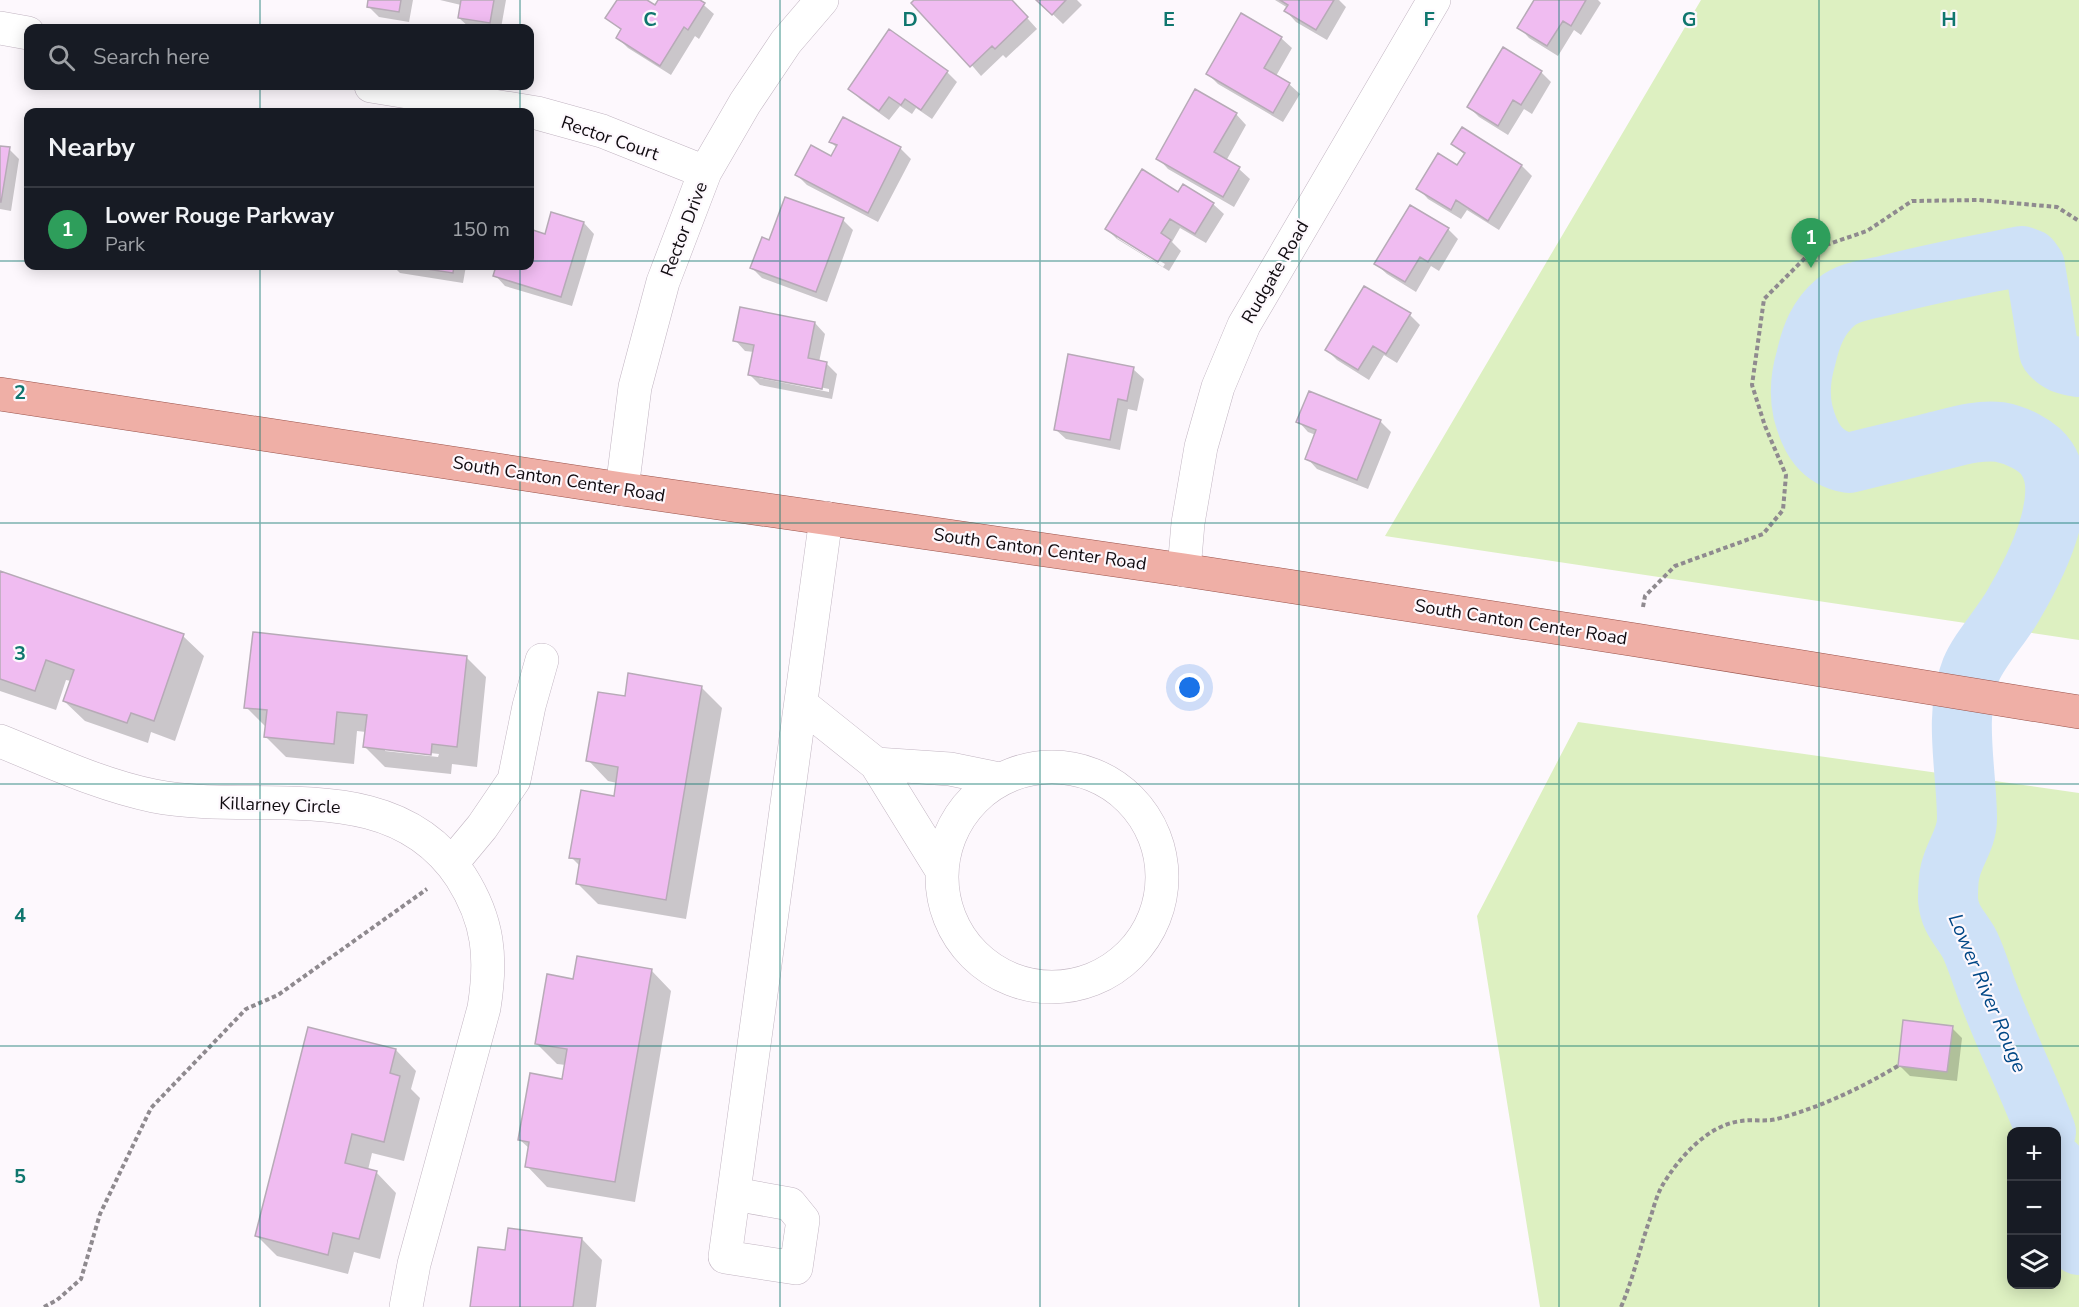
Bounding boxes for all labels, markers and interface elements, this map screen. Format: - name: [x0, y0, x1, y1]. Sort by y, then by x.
- text: C: [643, 6, 657, 33]
- text: D: [902, 6, 918, 33]
- text: E: [1163, 6, 1175, 33]
- text: F: [1423, 6, 1435, 33]
- text: G: [1682, 6, 1696, 33]
- text: H: [1941, 6, 1957, 33]
- search box: [24, 24, 534, 90]
- icon: search: [45, 41, 78, 74]
- text: Search here: [93, 42, 210, 72]
- street label: Rector Court: [558, 110, 663, 166]
- text: Nearby: [48, 130, 135, 165]
- street label: Rector Drive: [655, 178, 713, 280]
- text: Lower Rouge Parkway: [105, 201, 334, 231]
- text: 1: [62, 216, 74, 243]
- text: 150 m: [452, 216, 510, 243]
- street label: Rudgate Road: [1236, 216, 1314, 328]
- pin: 1: [1792, 218, 1830, 268]
- text: Park: [105, 231, 145, 258]
- text: 2: [14, 379, 26, 406]
- street label: South Canton Center Road: [451, 450, 667, 508]
- street label: South Canton Center Road: [932, 522, 1148, 576]
- street label: South Canton Center Road: [1413, 593, 1629, 651]
- text: 3: [14, 640, 26, 667]
- your location: [1175, 673, 1204, 702]
- street label: Killarney Circle: [219, 791, 341, 819]
- text: 4: [14, 902, 26, 929]
- water label: Lower River Rouge: [1942, 910, 2033, 1077]
- map controls: [2007, 1127, 2061, 1289]
- button: +: [2007, 1127, 2061, 1181]
- text: 5: [14, 1163, 26, 1190]
- button: −: [2007, 1181, 2061, 1235]
- button: layers: [2007, 1235, 2061, 1289]

